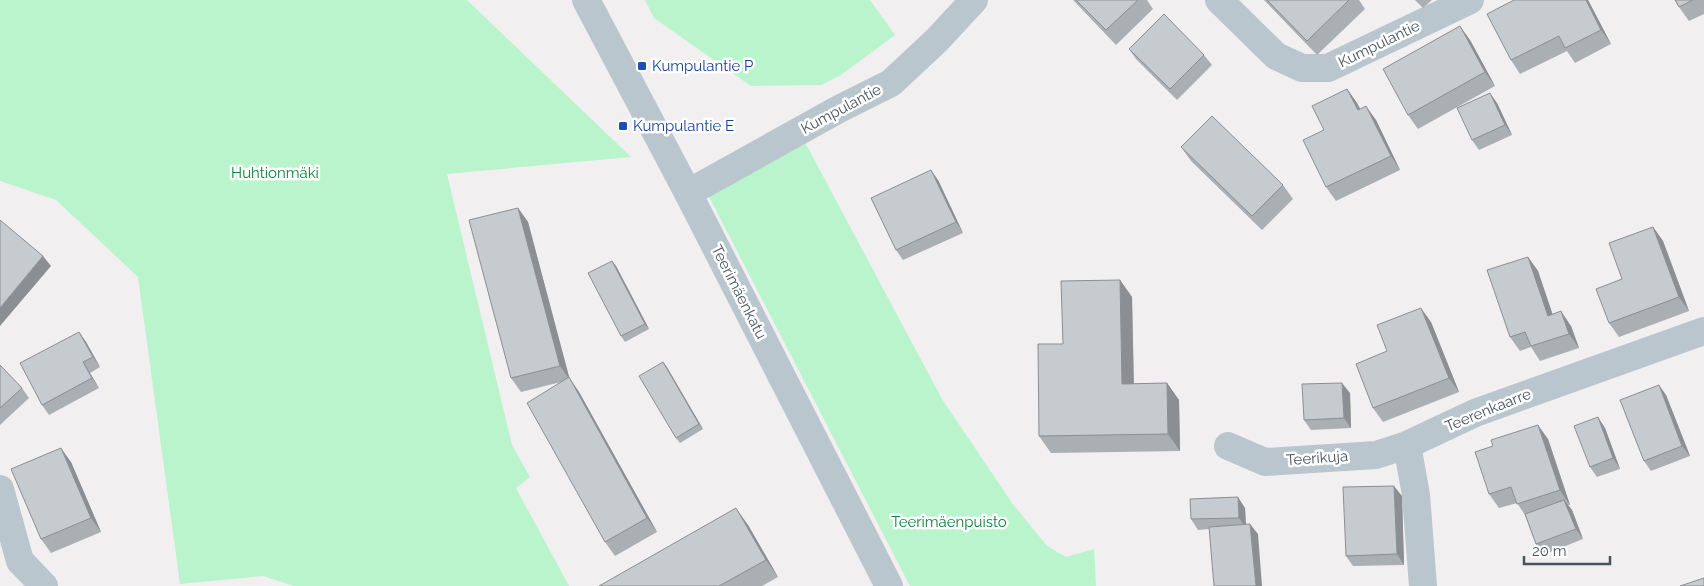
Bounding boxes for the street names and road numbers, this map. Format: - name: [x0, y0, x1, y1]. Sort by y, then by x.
- street label: Kumpulantie: [1335, 16, 1423, 71]
- street label: Kumpulantie: [798, 80, 884, 138]
- street label: Teerimäenkatu: [708, 242, 770, 342]
- street label: Teerenkaarre: [1442, 385, 1534, 435]
- street label: Teerikuja: [1285, 447, 1349, 469]

